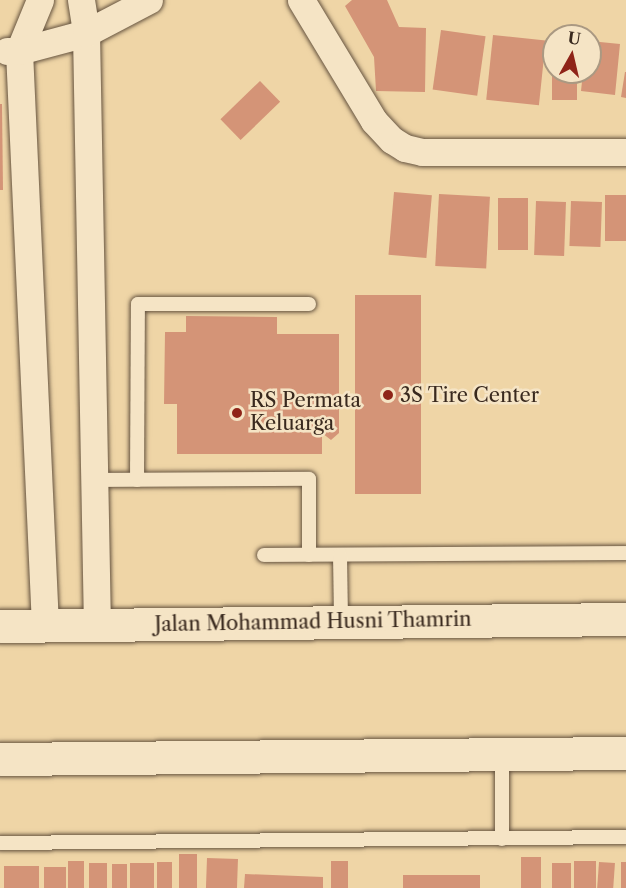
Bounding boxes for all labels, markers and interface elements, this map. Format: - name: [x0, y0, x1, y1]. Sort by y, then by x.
- north arrow: [542, 24, 602, 84]
- text: U: [566, 27, 582, 49]
- place label: 3S Tire Center: [400, 383, 540, 407]
- marker: 3S Tire Center: [381, 388, 395, 402]
- place label: RS Permata Keluarga: [250, 389, 361, 436]
- marker: RS Permata Keluarga: [228, 404, 246, 422]
- street label: Jalan Mohammad Husni Thamrin: [154, 607, 472, 637]

